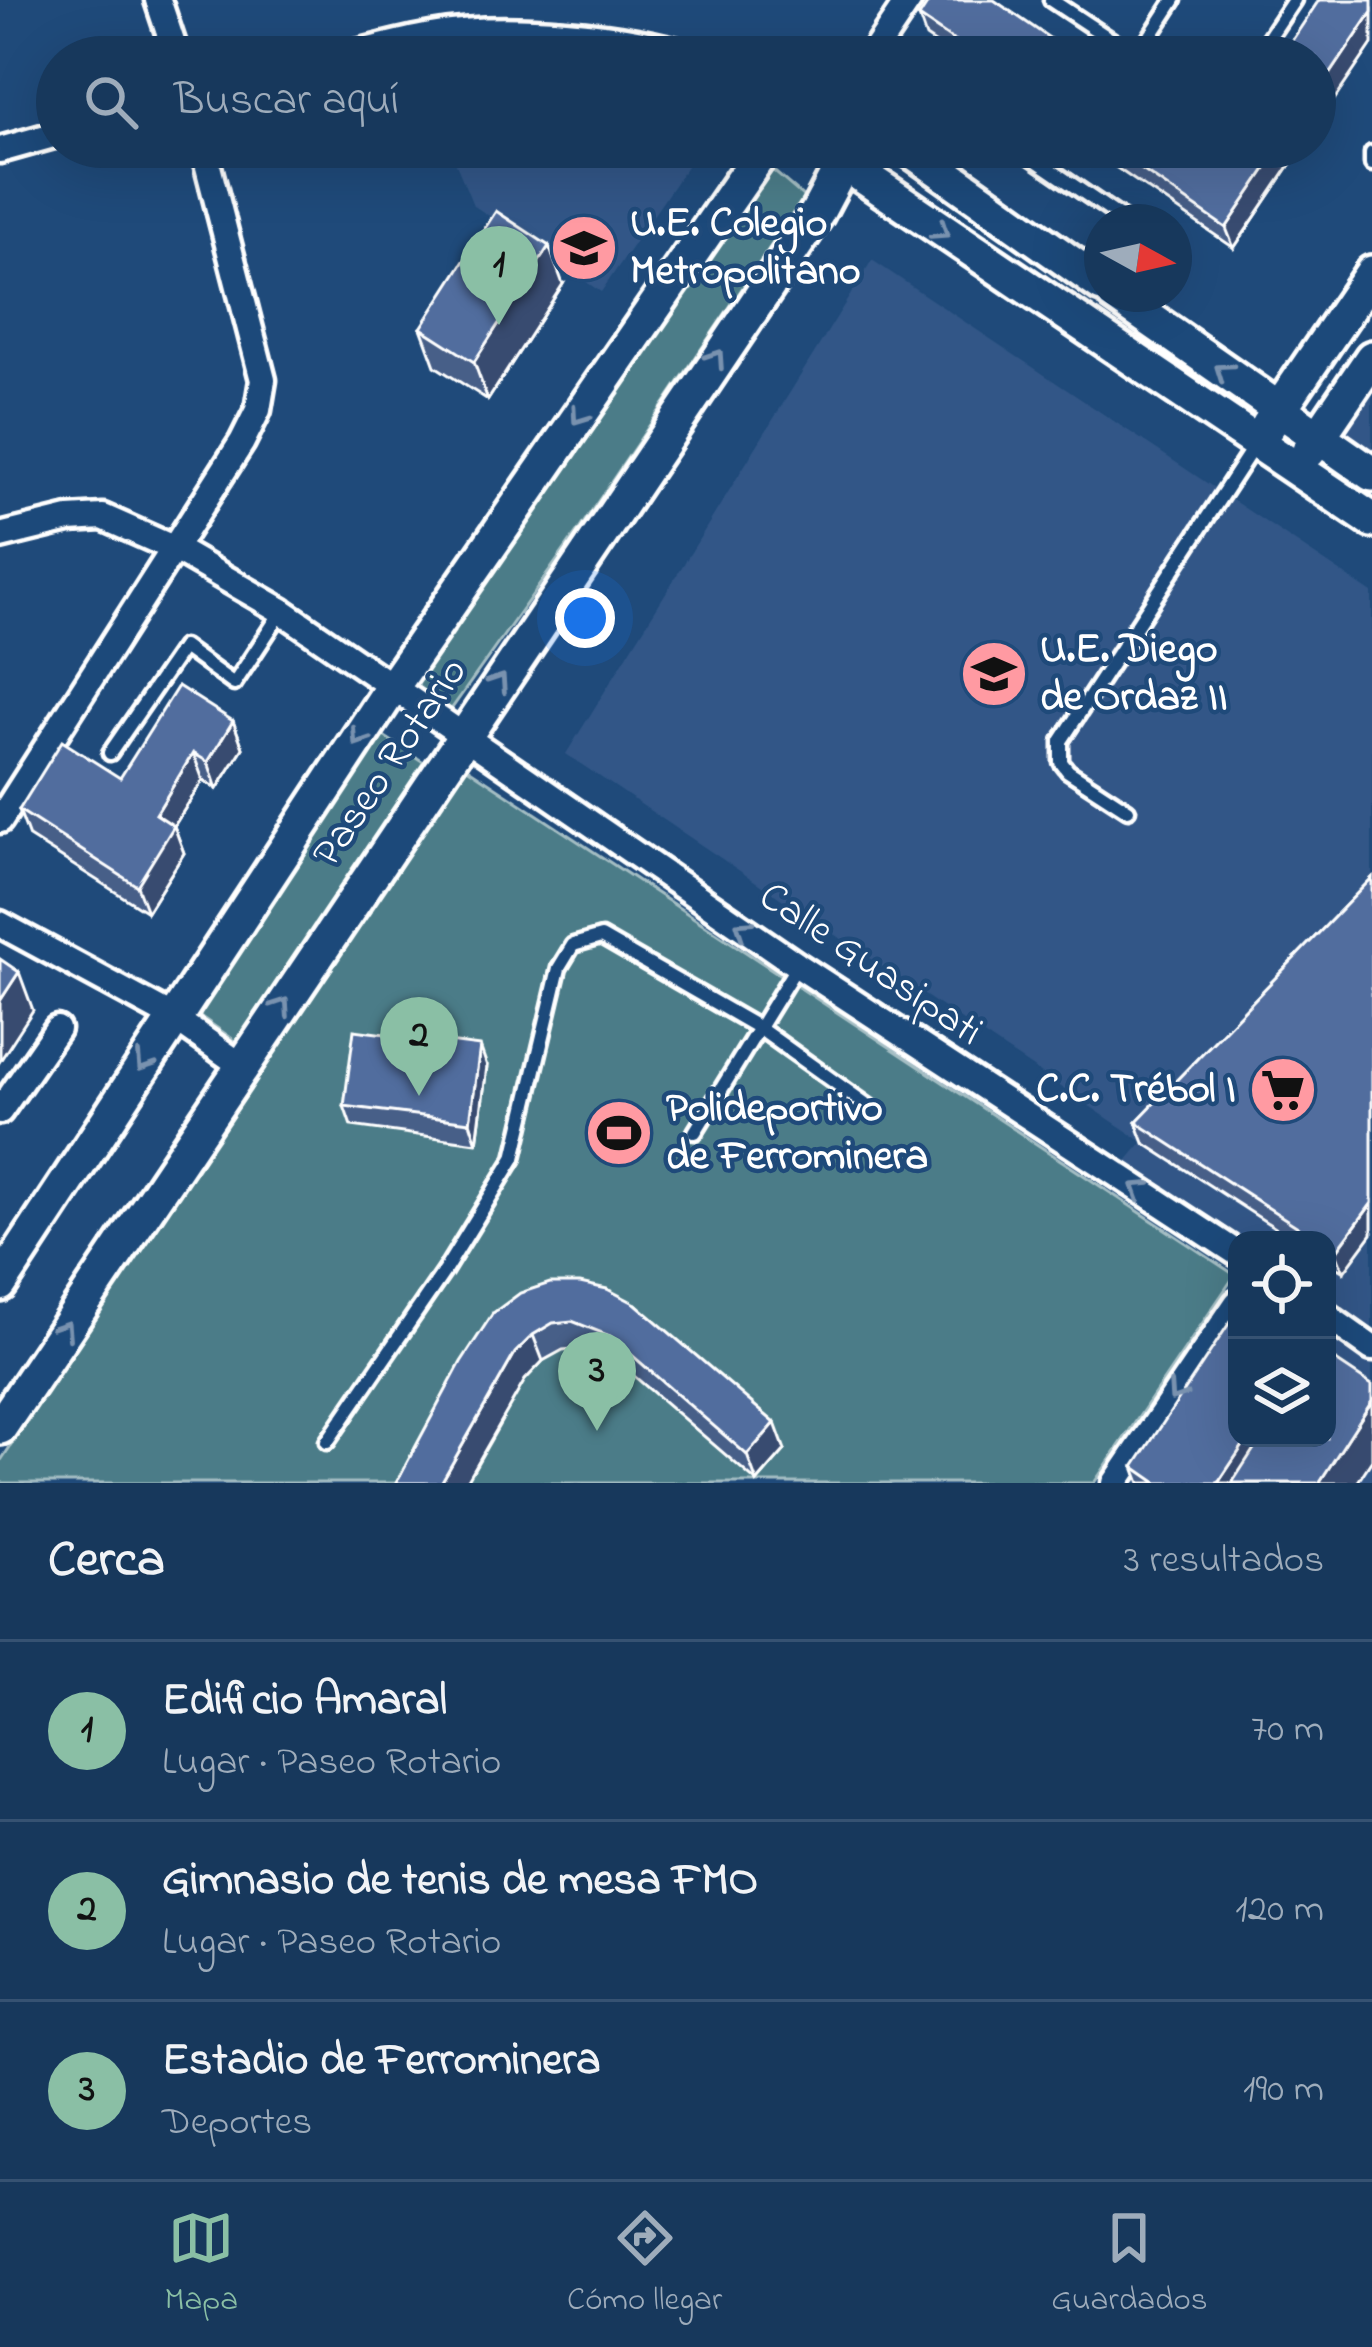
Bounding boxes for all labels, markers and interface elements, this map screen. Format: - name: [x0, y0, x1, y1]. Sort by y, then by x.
- search box: [36, 36, 1336, 168]
- icon: search: [78, 69, 144, 135]
- text: Buscar aquí: [174, 69, 399, 135]
- place label: U.E. Colegio Metropolitano: [630, 194, 861, 303]
- north arrow: [1084, 204, 1192, 312]
- school or university icon: U.E. Colegio Metropolitano: [549, 213, 619, 283]
- one-way arrow: [928, 217, 950, 239]
- pin: 1: [460, 226, 538, 325]
- one-way arrow: [702, 349, 724, 371]
- one-way arrow: [1214, 363, 1236, 385]
- one-way arrow: [571, 402, 593, 424]
- your location: [555, 588, 615, 648]
- place label: U.E. Diego de Ordaz II: [1040, 620, 1228, 729]
- school or university icon: U.E. Diego de Ordaz II: [959, 639, 1029, 709]
- street label: Paseo Rotario: [298, 646, 484, 880]
- one-way arrow: [485, 673, 507, 695]
- one-way arrow: [351, 724, 373, 746]
- street label: Calle Guasipati: [746, 868, 994, 1062]
- one-way arrow: [735, 920, 757, 942]
- pin: 2: [380, 997, 458, 1096]
- one-way arrow: [268, 998, 290, 1020]
- one-way arrow: [137, 1050, 159, 1072]
- supermarket icon: C.C. Trébol I: [1248, 1055, 1318, 1125]
- place label: C.C. Trébol I: [1036, 1060, 1236, 1121]
- place label: Polideportivo de Ferrominera: [666, 1079, 928, 1188]
- sports icon: Polideportivo de Ferrominera: [584, 1098, 654, 1168]
- one-way arrow: [1131, 1182, 1153, 1204]
- map controls: [1228, 1231, 1336, 1447]
- button: locate: [1228, 1231, 1336, 1339]
- one-way arrow: [50, 1321, 72, 1343]
- pin: 3: [558, 1332, 636, 1431]
- button: layers: [1228, 1339, 1336, 1447]
- one-way arrow: [1168, 1380, 1190, 1402]
- text: Cerca: [48, 1524, 165, 1599]
- text: 3 resultados: [1124, 1533, 1324, 1590]
- text: Edificio Amaral: [162, 1669, 447, 1735]
- text: 1: [81, 1702, 93, 1759]
- text: 70 m: [1251, 1702, 1324, 1759]
- text: Lugar · Paseo Rotario: [162, 1735, 501, 1792]
- text: Gimnasio de tenis de mesa FMO: [162, 1849, 758, 1915]
- text: 2: [77, 1882, 97, 1939]
- text: 120 m: [1235, 1882, 1324, 1939]
- text: Lugar · Paseo Rotario: [162, 1915, 501, 1972]
- text: Estadio de Ferrominera: [162, 2029, 601, 2095]
- text: 3: [79, 2062, 95, 2119]
- text: 190 m: [1243, 2062, 1324, 2119]
- text: Deportes: [162, 2095, 312, 2152]
- tab: Mapa: [164, 2205, 238, 2325]
- tab: Cómo llegar: [567, 2205, 722, 2325]
- tab: Guardados: [1051, 2205, 1208, 2325]

